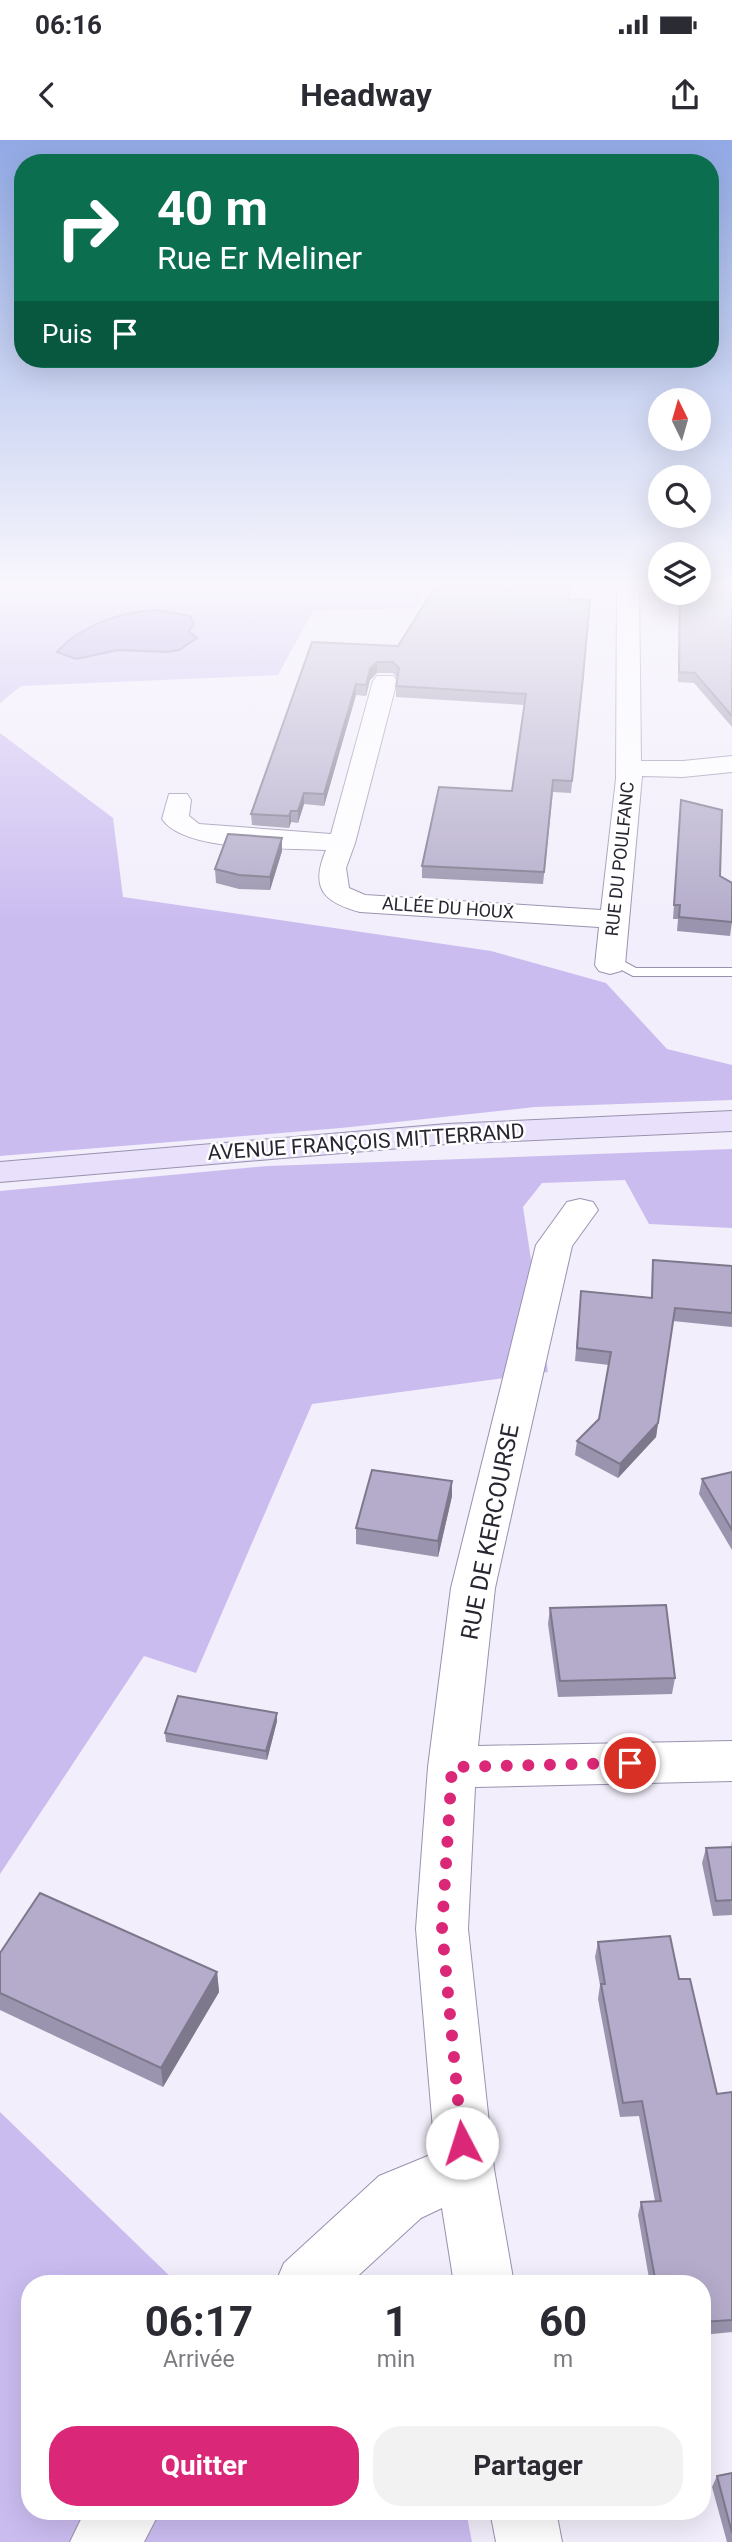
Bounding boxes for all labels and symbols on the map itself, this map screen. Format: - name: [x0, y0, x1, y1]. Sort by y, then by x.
- north arrow: [648, 388, 710, 452]
- street label: RUE DU POULFANC: [601, 781, 638, 937]
- street label: ALLÉE DU HOUX: [381, 892, 515, 923]
- street label: AVENUE FRANÇOIS MITTERRAND: [207, 1119, 525, 1165]
- street label: RUE DE KERCOURSE: [455, 1422, 525, 1642]
- pin: [600, 1733, 660, 1793]
- position arrow: [425, 2106, 499, 2180]

